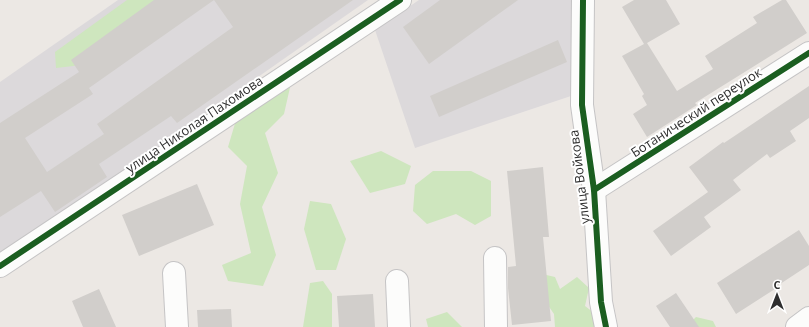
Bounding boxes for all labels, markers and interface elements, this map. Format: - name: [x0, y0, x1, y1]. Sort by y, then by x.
- street label: Ботанический переулок: [627, 63, 765, 161]
- street label: улица Николая Пахомова: [122, 71, 266, 177]
- street label: улица Войкова: [564, 129, 594, 225]
- north arrow: [757, 275, 797, 315]
- text: С: [773, 277, 781, 292]

